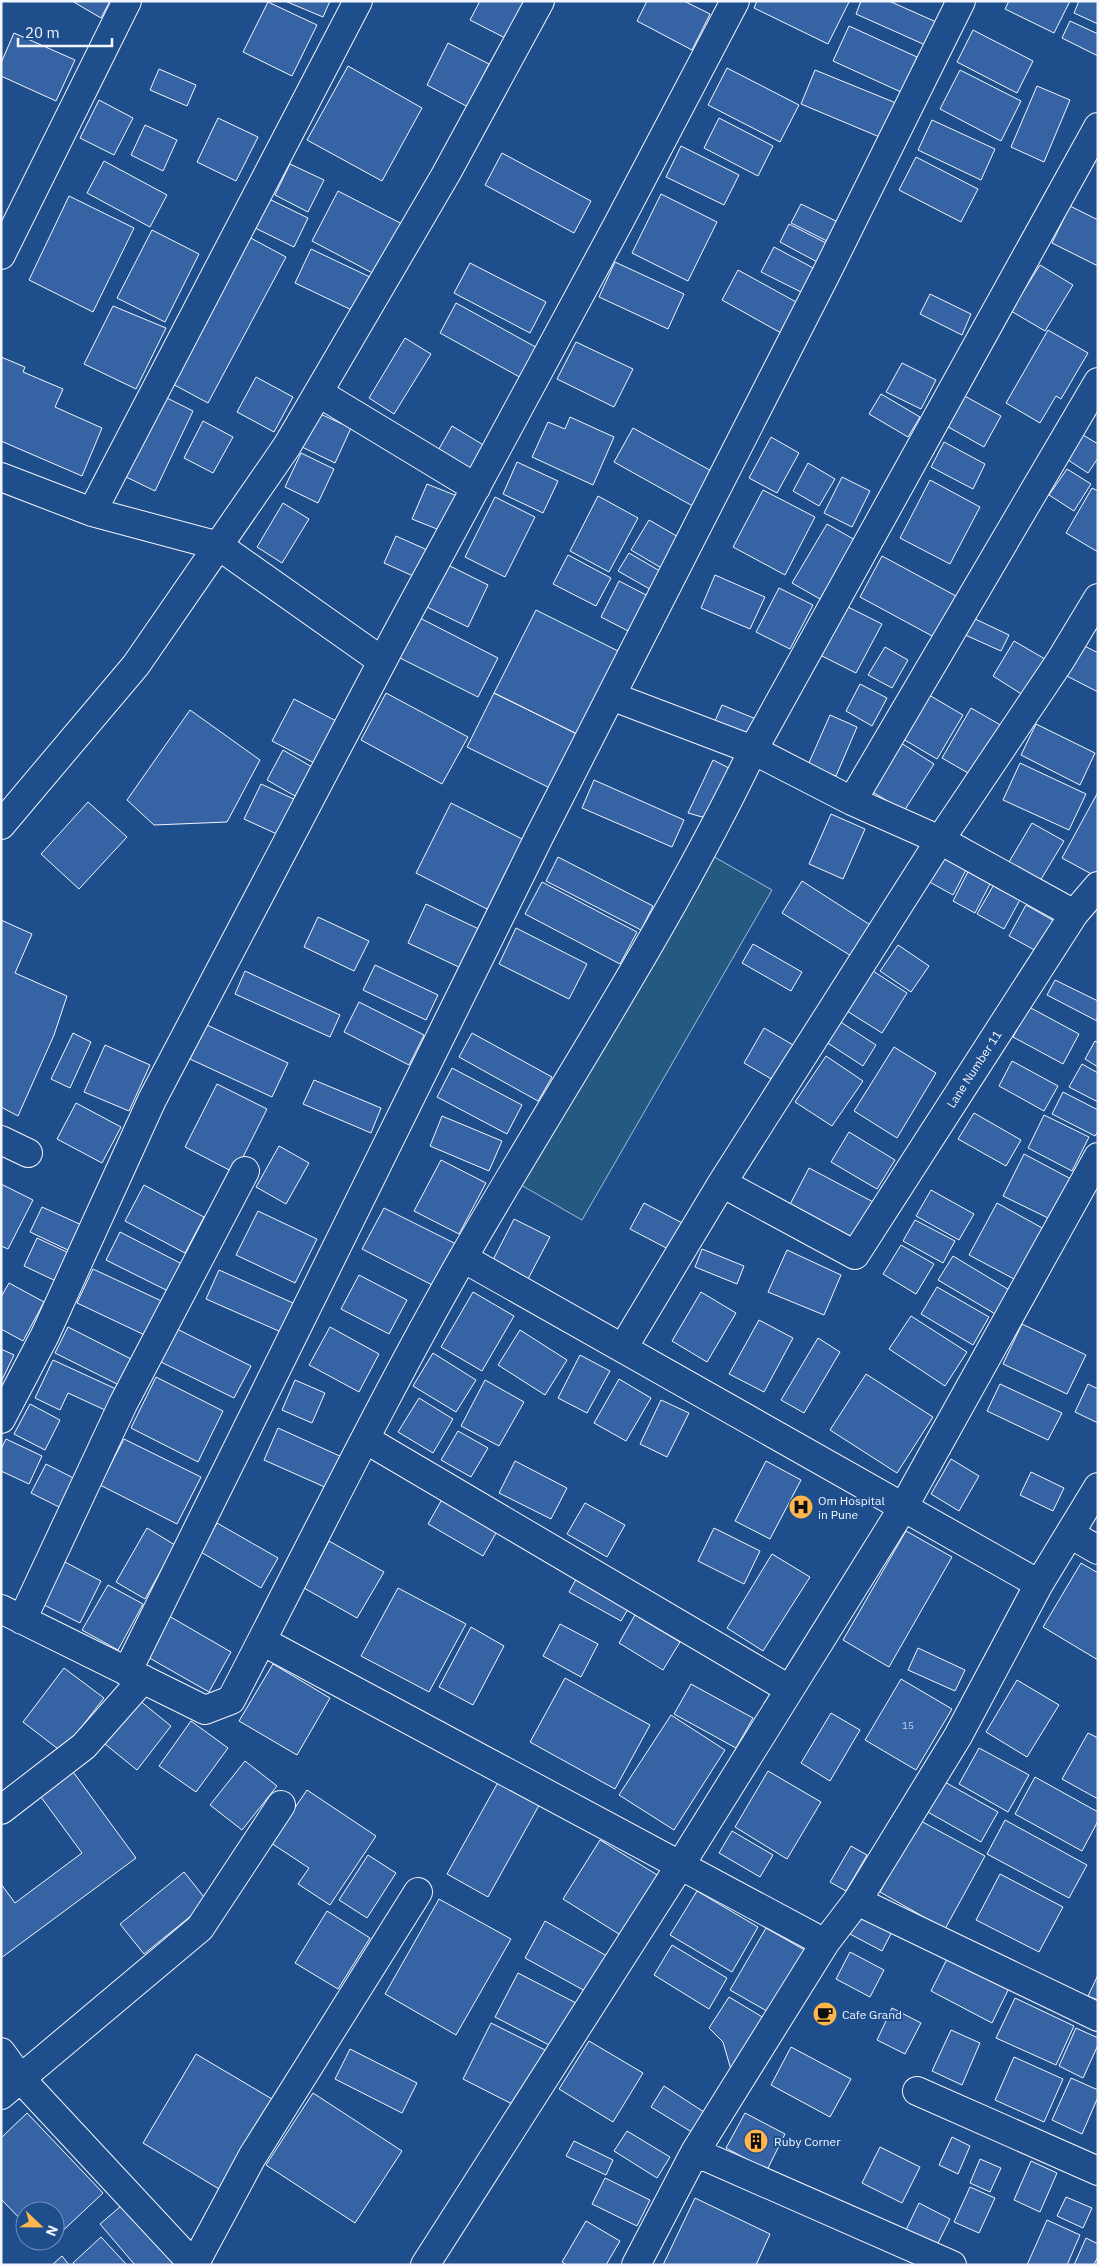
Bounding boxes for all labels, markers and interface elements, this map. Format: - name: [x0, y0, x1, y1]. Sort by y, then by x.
- scale bar: [18, 15, 111, 47]
- text: 20 m: [25, 23, 60, 42]
- street label: Lane Number 11: [943, 1027, 1005, 1111]
- place label: Om Hospital in Pune: [818, 1493, 885, 1522]
- hospital icon: Om Hospital in Pune: [788, 1494, 814, 1520]
- house number: 15: [902, 1719, 914, 1732]
- cafe icon: Cafe Grand: [812, 2001, 838, 2027]
- place label: Cafe Grand: [842, 2007, 902, 2022]
- building icon: Ruby Corner: [743, 2128, 769, 2154]
- place label: Ruby Corner: [774, 2134, 841, 2149]
- north arrow: [15, 2201, 65, 2251]
- text: N: [42, 2223, 62, 2239]

